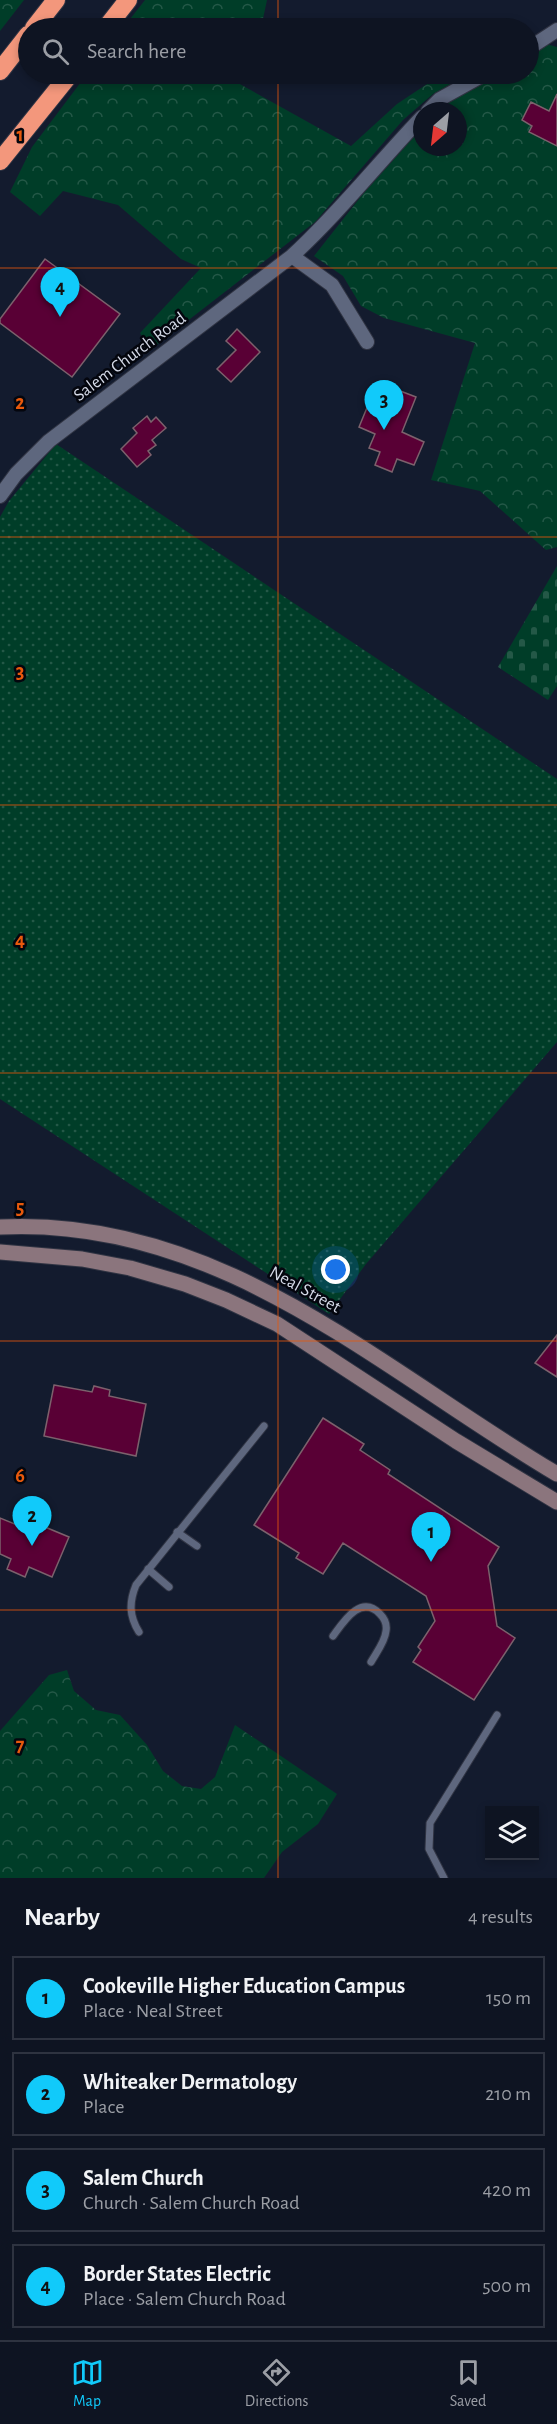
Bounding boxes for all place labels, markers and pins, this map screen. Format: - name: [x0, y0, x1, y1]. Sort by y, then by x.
- pin: 4: [40, 268, 80, 317]
- pin: 3: [364, 380, 404, 430]
- pin: 2: [12, 1496, 51, 1546]
- pin: 1: [412, 1512, 450, 1562]

